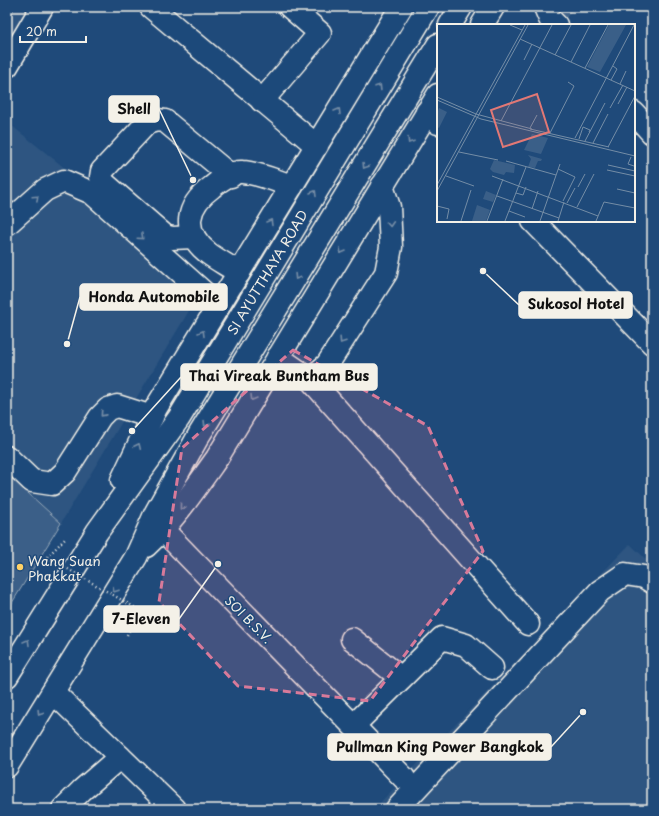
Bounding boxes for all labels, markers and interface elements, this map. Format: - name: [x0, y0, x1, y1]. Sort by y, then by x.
- scale bar: [20, 18, 86, 44]
- text: 20 m: [26, 22, 57, 40]
- inset map: [437, 24, 635, 222]
- one-way arrow: [374, 84, 382, 91]
- callout: Shell: [109, 96, 159, 122]
- text: Shell: [117, 98, 151, 119]
- one-way arrow: [333, 109, 340, 116]
- one-way arrow: [407, 137, 415, 144]
- one-way arrow: [362, 162, 369, 169]
- one-way arrow: [310, 190, 317, 197]
- one-way arrow: [31, 195, 39, 203]
- street label: SI AYUTTHAYA ROAD: [222, 206, 312, 338]
- one-way arrow: [265, 219, 272, 226]
- one-way arrow: [385, 221, 394, 227]
- one-way arrow: [137, 232, 144, 239]
- one-way arrow: [340, 247, 347, 254]
- one-way arrow: [294, 273, 301, 280]
- callout: Honda Automobile: [80, 284, 227, 310]
- text: Honda Automobile: [88, 286, 220, 307]
- callout: Sukosol Hotel: [519, 292, 632, 318]
- text: Sukosol Hotel: [528, 293, 624, 314]
- one-way arrow: [197, 330, 205, 337]
- one-way arrow: [339, 337, 347, 344]
- callout: Thai Vireak Buntham Bus: [181, 364, 377, 390]
- text: Thai Vireak Buntham Bus: [189, 365, 370, 386]
- one-way arrow: [250, 394, 257, 401]
- one-way arrow: [100, 409, 108, 417]
- one-way arrow: [204, 420, 211, 427]
- one-way arrow: [133, 443, 141, 451]
- one-way arrow: [179, 502, 186, 509]
- place label: Wang Suan Phakkat: [28, 551, 101, 585]
- marker: Wang Suan Phakkat: [15, 562, 25, 572]
- one-way arrow: [112, 586, 120, 593]
- street label: SOI B.S.V.: [221, 591, 277, 647]
- callout: 7-Eleven: [104, 606, 179, 632]
- text: 7-Eleven: [112, 608, 170, 629]
- one-way arrow: [23, 639, 30, 646]
- one-way arrow: [37, 709, 44, 716]
- callout: Pullman King Power Bangkok: [328, 734, 551, 760]
- text: Pullman King Power Bangkok: [336, 736, 544, 757]

